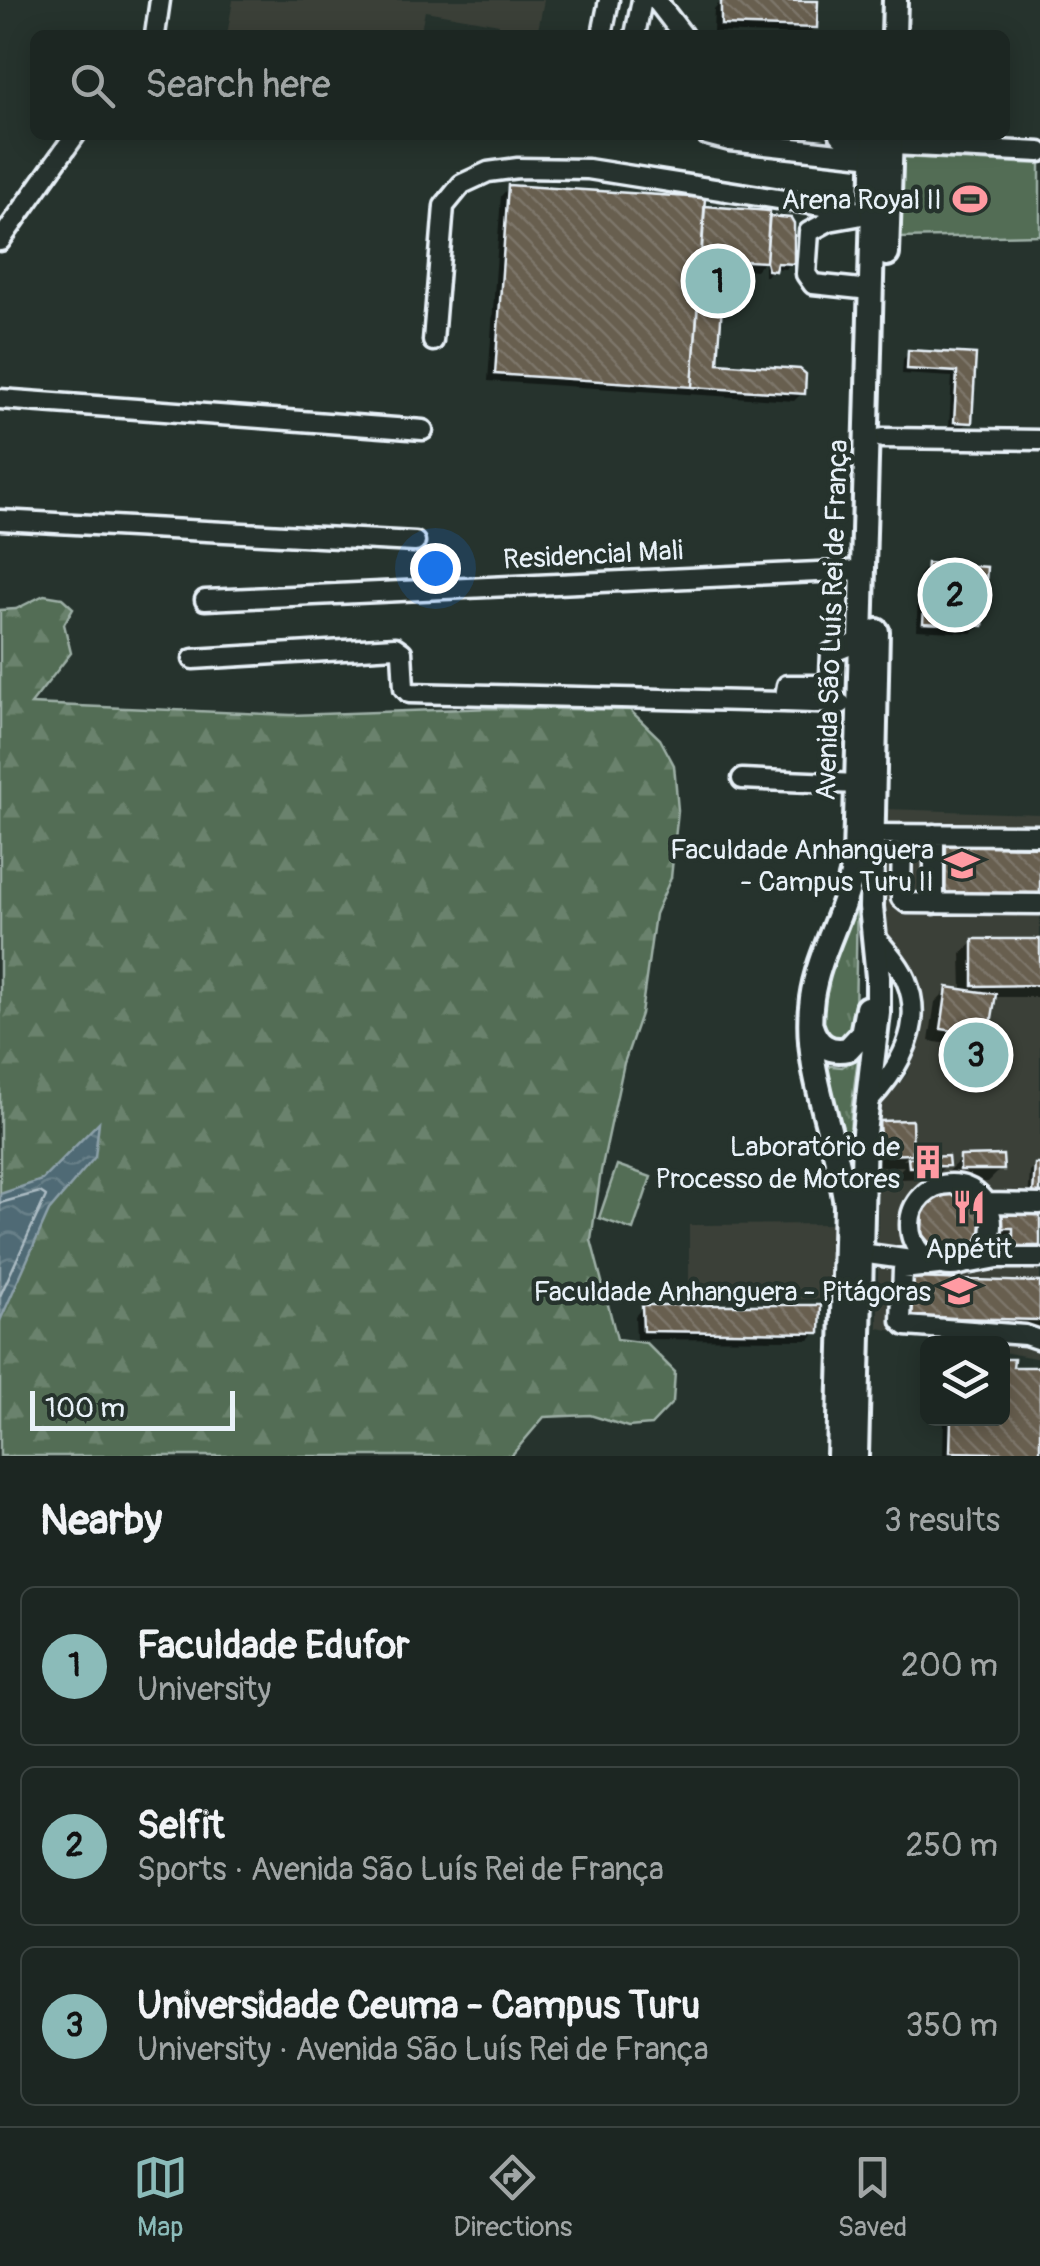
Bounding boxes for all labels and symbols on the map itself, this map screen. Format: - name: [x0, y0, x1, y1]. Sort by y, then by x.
- sports icon: Arena Royal II: [951, 180, 989, 218]
- place label: Arena Royal II: [781, 183, 942, 218]
- pin: 1: [686, 244, 750, 318]
- street label: Avenida São Luís Rei de França: [809, 439, 856, 801]
- street label: Residencial Mali: [502, 533, 684, 578]
- your location: [410, 543, 461, 594]
- pin: 2: [922, 558, 988, 632]
- place label: Faculdade Anhanguera - Campus Turu II: [670, 833, 934, 900]
- school or university icon: Faculdade Anhanguera - Campus Turu II: [943, 846, 981, 884]
- pin: 3: [944, 1018, 1008, 1092]
- place label: Laboratório de Processo de Motores: [655, 1130, 900, 1197]
- building icon: Laboratório de Processo de Motores: [909, 1143, 947, 1181]
- restaurant icon: Appétit: [950, 1188, 988, 1226]
- place label: Appétit: [925, 1232, 1013, 1267]
- school or university icon: Faculdade Anhanguera - Pitágoras: [940, 1272, 978, 1310]
- place label: Faculdade Anhanguera - Pitágoras: [534, 1275, 931, 1310]
- scale bar: [30, 1386, 235, 1430]

